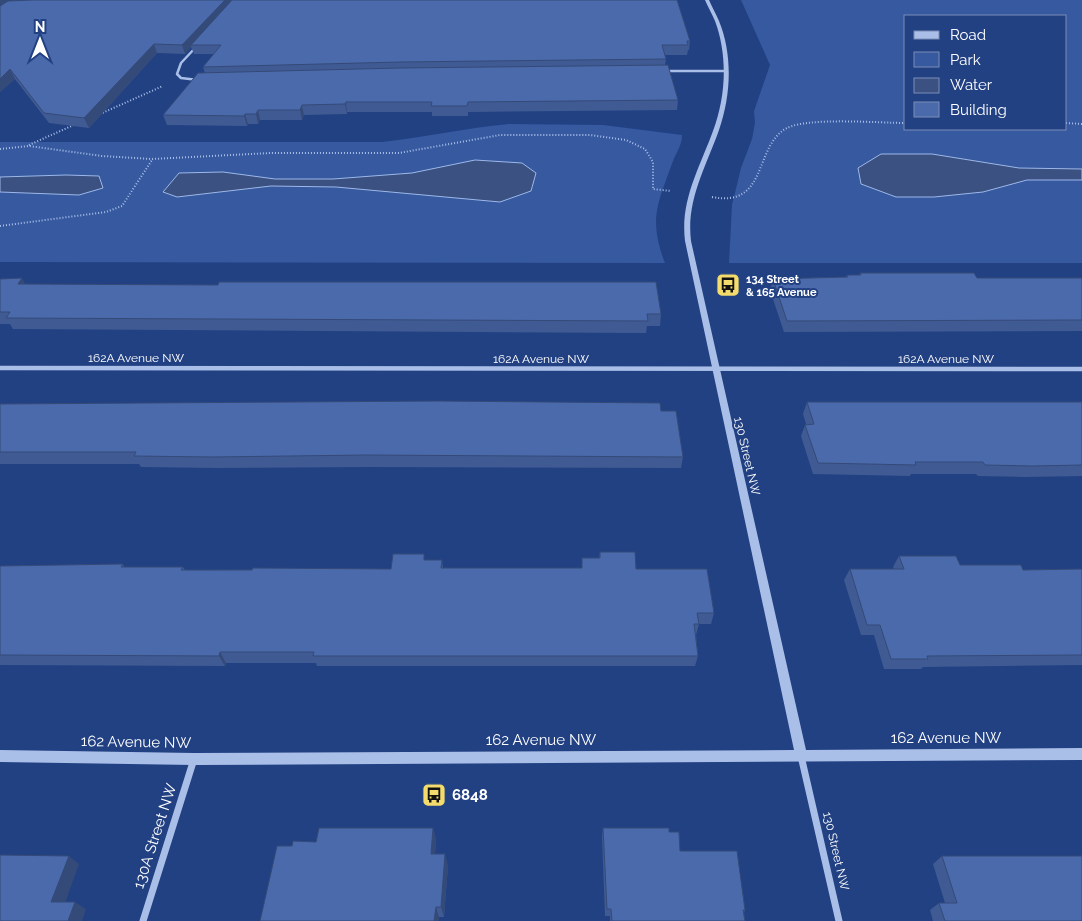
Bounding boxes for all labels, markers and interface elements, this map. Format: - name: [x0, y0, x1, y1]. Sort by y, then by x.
- north arrow: [15, 15, 65, 65]
- legend: [904, 15, 1067, 130]
- text: N: [35, 19, 45, 35]
- text: Road: [950, 26, 986, 44]
- text: Park: [950, 51, 981, 69]
- text: Water: [950, 76, 993, 94]
- text: Building: [950, 101, 1007, 119]
- bus stop icon: 134 Street & 165 Avenue: [715, 272, 741, 298]
- place label: 134 Street & 165 Avenue: [746, 273, 817, 299]
- street label: 162A Avenue NW: [88, 351, 184, 365]
- street label: 162A Avenue NW: [493, 352, 589, 366]
- street label: 162A Avenue NW: [898, 352, 994, 366]
- street label: 130 Street NW: [731, 415, 763, 497]
- street label: 162 Avenue NW: [891, 729, 1001, 747]
- street label: 162 Avenue NW: [486, 731, 596, 749]
- street label: 162 Avenue NW: [81, 732, 192, 752]
- street label: 130A Street NW: [130, 781, 181, 891]
- bus stop icon: 6848: [421, 782, 447, 808]
- place label: 6848: [452, 786, 488, 804]
- street label: 130 Street NW: [820, 810, 852, 892]

